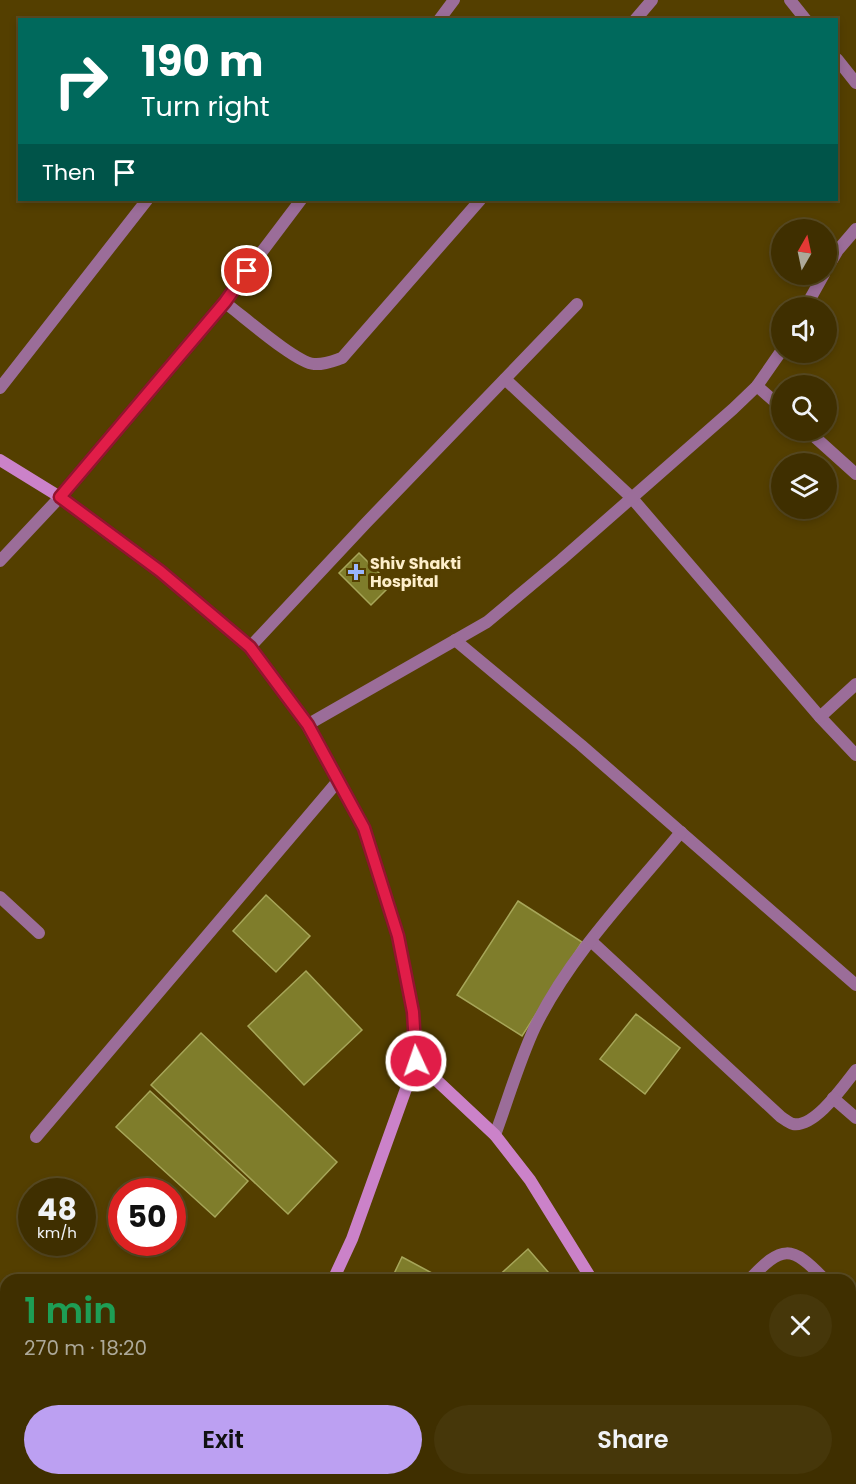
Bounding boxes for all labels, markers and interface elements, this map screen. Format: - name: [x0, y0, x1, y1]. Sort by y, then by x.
- text: 190 m: [141, 32, 263, 91]
- icon: right: [42, 42, 120, 120]
- text: Turn right: [141, 88, 270, 125]
- icon: arrive: [108, 156, 141, 189]
- text: Then: [42, 157, 96, 188]
- north arrow: [771, 219, 837, 285]
- map controls: [771, 219, 837, 519]
- pin: [221, 245, 272, 296]
- icon: arrive: [230, 254, 263, 287]
- button: sound: [771, 297, 837, 363]
- button: search: [771, 375, 837, 441]
- button: layers: [771, 453, 837, 519]
- place label: Shiv Shakti Hospital: [370, 552, 461, 593]
- marker: Shiv Shakti Hospital: [347, 563, 365, 581]
- position arrow: [384, 1029, 448, 1093]
- speed limit sign: 50: [108, 1178, 186, 1256]
- text: 48: [37, 1188, 77, 1231]
- text: km/h: [37, 1222, 77, 1243]
- text: 1 min: [24, 1285, 117, 1336]
- button: close: [769, 1294, 832, 1357]
- text: 270 m · 18:20: [24, 1334, 147, 1362]
- button: Exit: [24, 1405, 422, 1474]
- button: Share: [434, 1405, 832, 1474]

